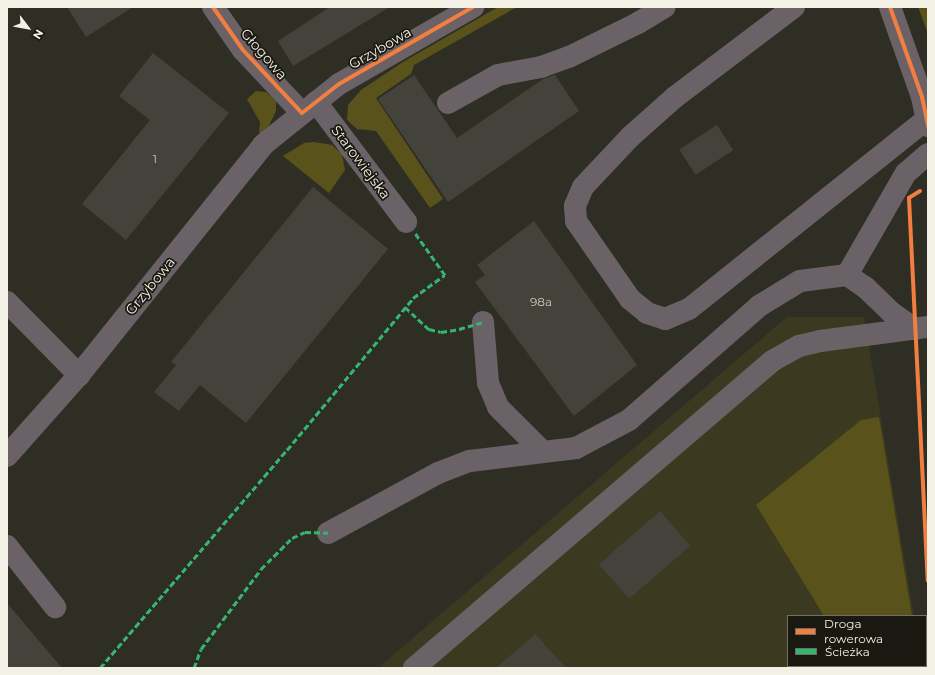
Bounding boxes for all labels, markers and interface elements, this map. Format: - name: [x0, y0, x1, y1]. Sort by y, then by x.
- north arrow: [8, 8, 48, 48]
- street label: Grzybowa: [346, 23, 414, 73]
- street label: Głogowa: [237, 25, 291, 83]
- text: N: [30, 27, 46, 42]
- street label: Starowiejska: [328, 122, 394, 202]
- house number: 1: [153, 152, 157, 166]
- street label: Grzybowa: [122, 254, 178, 318]
- house number: 98a: [530, 295, 552, 309]
- legend: [787, 615, 927, 667]
- text: Droga rowerowa: [824, 616, 883, 646]
- text: Ścieżka: [825, 644, 870, 659]

